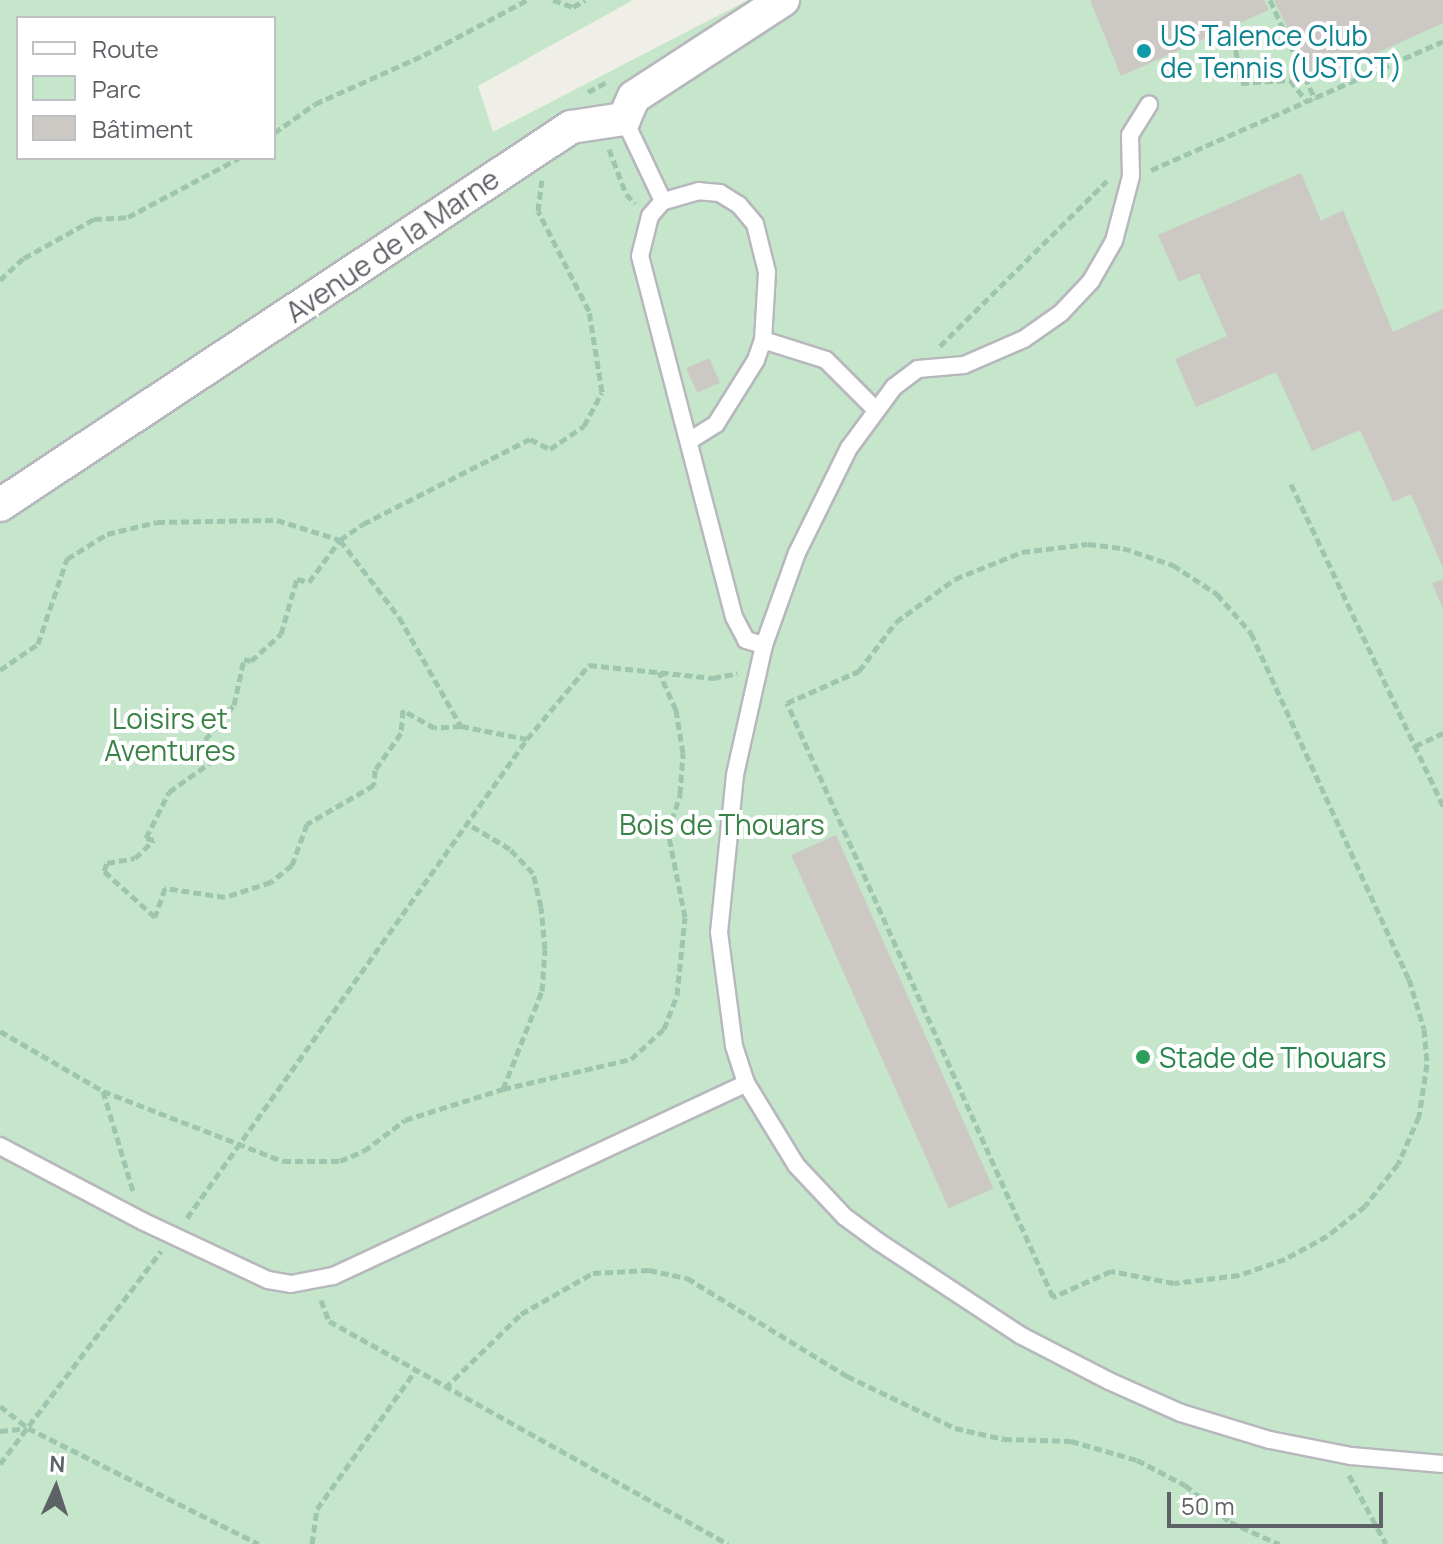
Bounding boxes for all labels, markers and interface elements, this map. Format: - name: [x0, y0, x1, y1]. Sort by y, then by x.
- legend: [16, 16, 276, 160]
- place label: US Talence Club de Tennis (USTCT): [1160, 18, 1402, 84]
- text: Route: [92, 32, 159, 65]
- marker: US Talence Club de Tennis (USTCT): [1135, 42, 1153, 60]
- text: Parc: [92, 72, 141, 105]
- text: Bâtiment: [92, 112, 193, 145]
- street label: Avenue de la Marne: [279, 161, 505, 329]
- park label: Loisirs et Aventures: [104, 701, 236, 767]
- park label: Bois de Thouars: [619, 807, 825, 841]
- place label: Stade de Thouars: [1159, 1040, 1386, 1074]
- marker: Stade de Thouars: [1134, 1048, 1152, 1066]
- north arrow: [16, 1448, 96, 1528]
- text: N: [49, 1449, 66, 1479]
- scale bar: [1171, 1476, 1387, 1526]
- text: 50 m: [1181, 1489, 1235, 1522]

